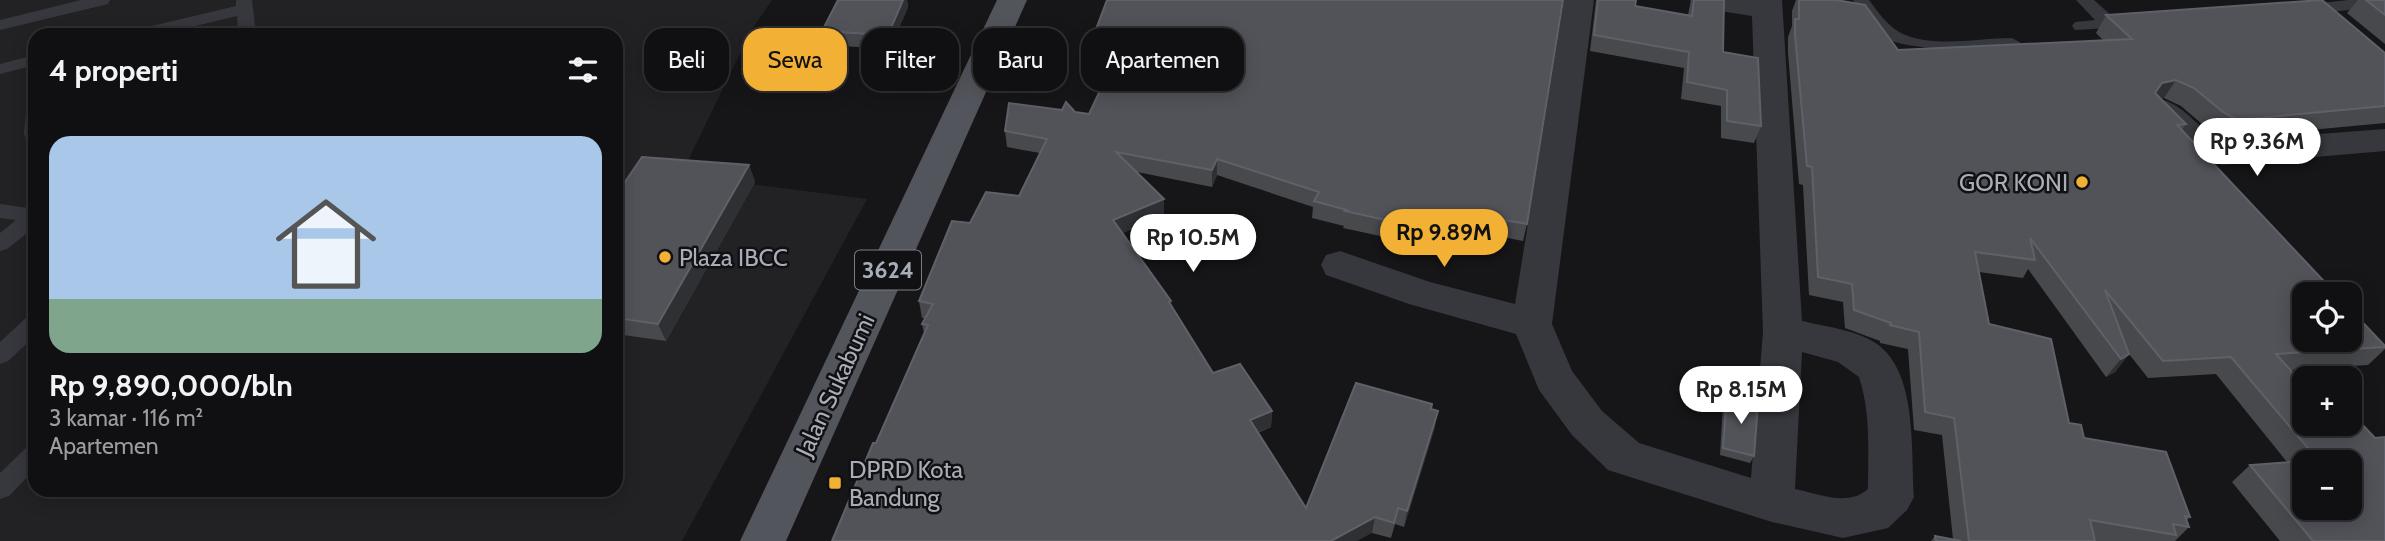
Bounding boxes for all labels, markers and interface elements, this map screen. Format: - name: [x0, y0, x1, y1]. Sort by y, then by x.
- chip: Beli: [644, 28, 729, 91]
- chip: Sewa: [743, 28, 847, 91]
- chip: Filter: [861, 28, 959, 91]
- chip: Baru: [973, 28, 1067, 91]
- chip: Apartemen: [1081, 28, 1244, 91]
- icon: filters: [564, 51, 602, 89]
- text: 4 properti: [49, 52, 178, 89]
- pin: Rp 9.36M: [2185, 118, 2329, 178]
- text: Rp 9.36M: [2210, 127, 2304, 155]
- place label: GOR KONI: [1959, 168, 2068, 197]
- marker: GOR KONI: [2074, 174, 2090, 190]
- icon: home: [263, 181, 389, 307]
- pin: Rp 9.89M: [1372, 210, 1516, 269]
- pin: Rp 10.5M: [1121, 215, 1265, 274]
- text: Rp 9.89M: [1396, 218, 1492, 246]
- text: Rp 10.5M: [1146, 223, 1240, 251]
- place label: Plaza IBCC: [679, 243, 788, 272]
- marker: Plaza IBCC: [657, 249, 673, 265]
- road number: 3624: [855, 250, 921, 290]
- map controls: [2292, 282, 2362, 520]
- button: locate: [2292, 282, 2362, 352]
- street label: Jalan Sukabumi: [789, 309, 881, 462]
- pin: Rp 8.15M: [1669, 366, 1813, 426]
- button: +: [2292, 366, 2362, 436]
- text: Rp 9,890,000/bln: [49, 367, 293, 404]
- text: Rp 8.15M: [1695, 375, 1787, 403]
- text: 3 kamar · 116 m²: [49, 404, 203, 432]
- text: Apartemen: [49, 432, 159, 460]
- button: −: [2292, 450, 2362, 520]
- place label: DPRD Kota Bandung: [849, 455, 963, 512]
- marker: DPRD Kota Bandung: [827, 475, 843, 491]

